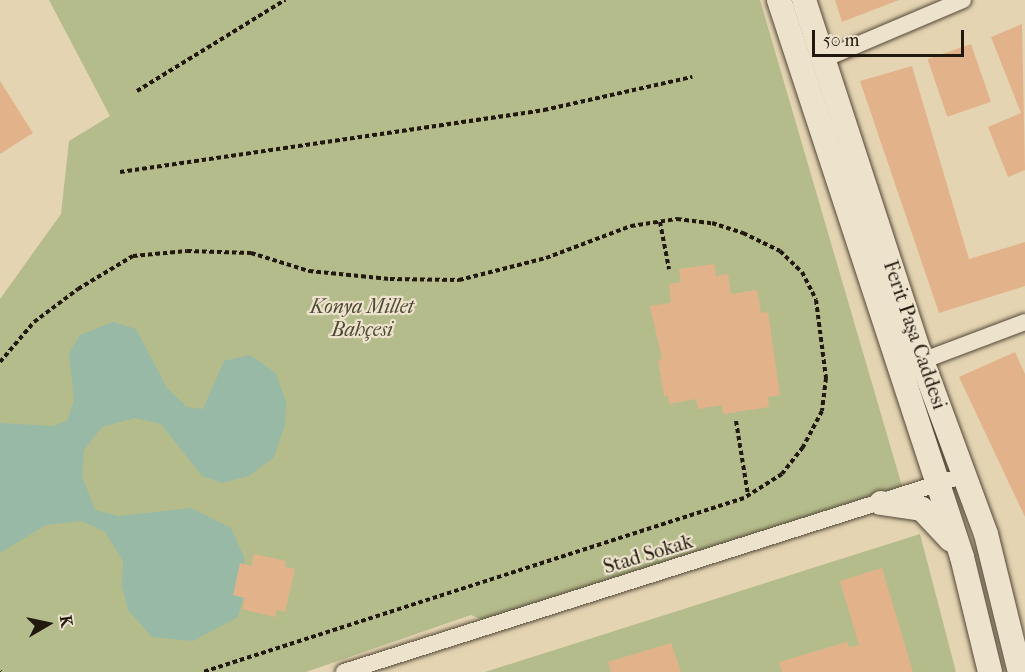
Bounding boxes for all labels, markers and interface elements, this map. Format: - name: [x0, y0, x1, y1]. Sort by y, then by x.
- scale bar: [815, 18, 966, 56]
- text: 50 m: [823, 30, 859, 51]
- street label: Ferit Paşa Caddesi: [878, 257, 952, 413]
- park label: Konya Millet Bahçesi: [310, 294, 414, 341]
- street label: Stad Sokak: [600, 529, 696, 579]
- north arrow: [18, 594, 78, 654]
- text: K: [56, 614, 77, 628]

